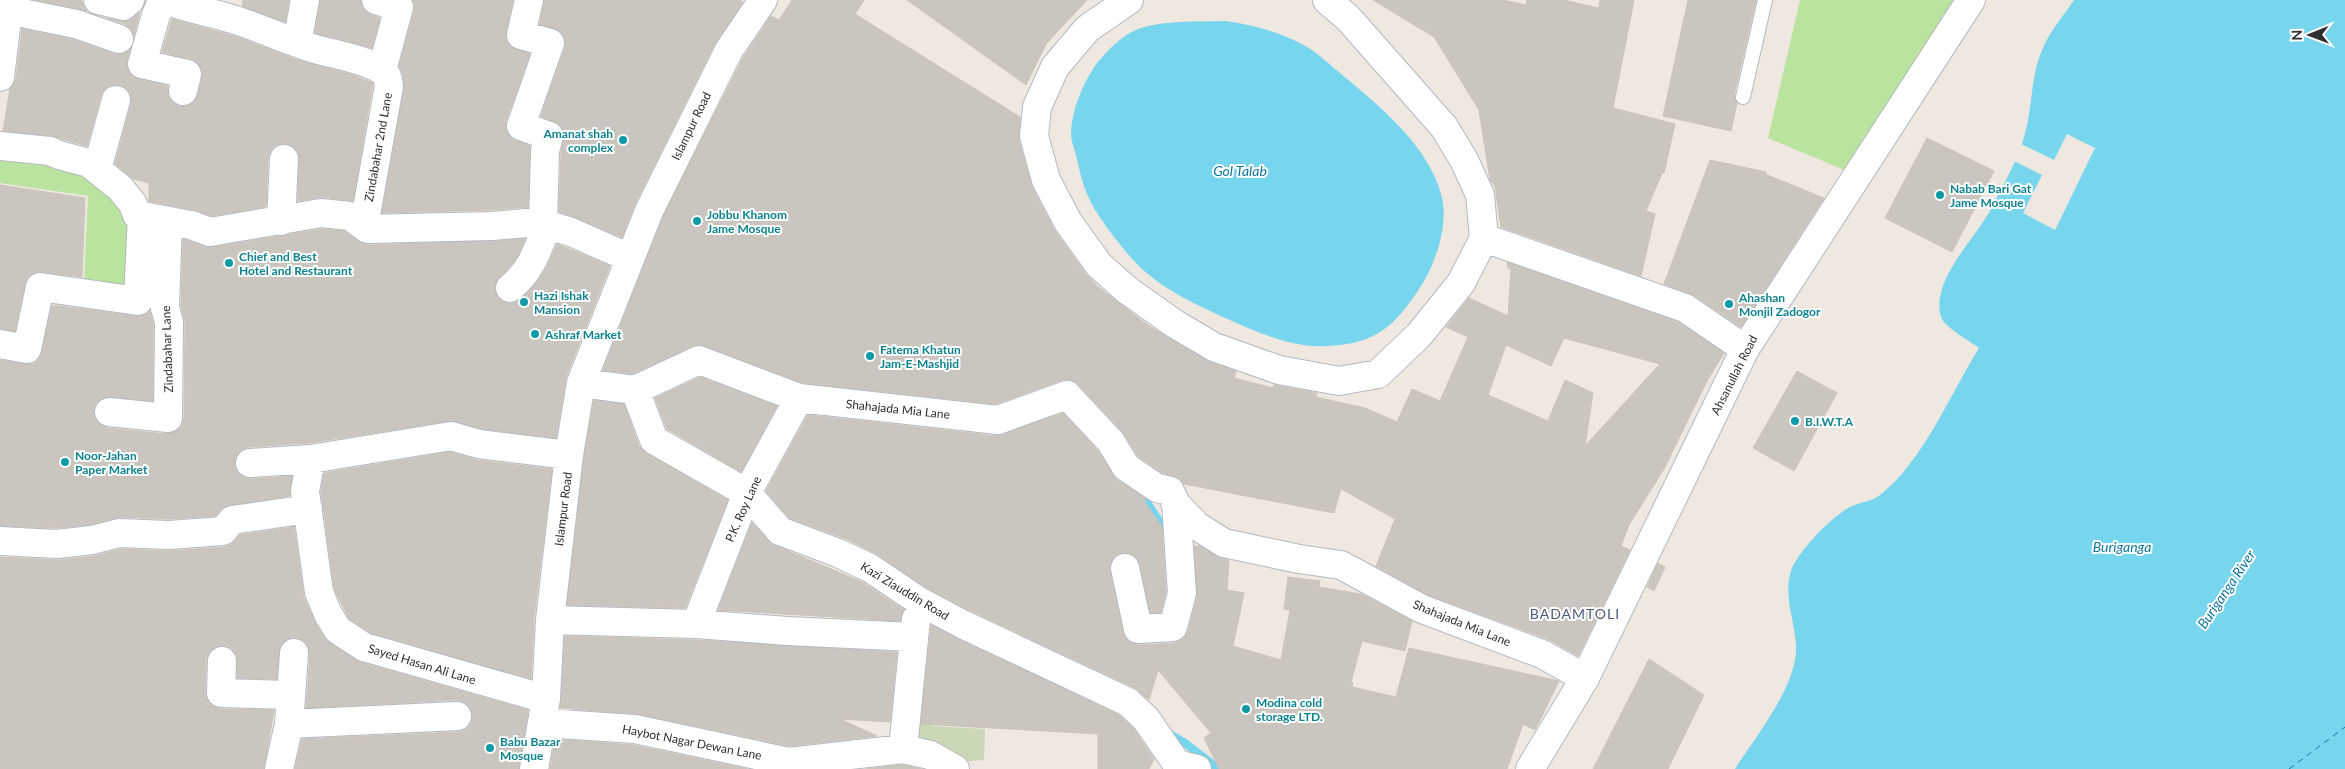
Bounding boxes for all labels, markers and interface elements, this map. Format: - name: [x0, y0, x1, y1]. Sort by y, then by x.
- north arrow: [2285, 10, 2335, 60]
- text: N: [2288, 30, 2305, 41]
- street label: Islampur Road: [668, 89, 714, 163]
- street label: Zindabahar 2nd Lane: [361, 91, 395, 203]
- place label: Amanat shah complex: [542, 126, 614, 155]
- marker: Amanat shah complex: [617, 134, 629, 146]
- water label: Gol Talab: [1213, 162, 1267, 179]
- place label: Nabab Bari Gat Jame Mosque: [1950, 181, 2032, 210]
- marker: Nabab Bari Gat Jame Mosque: [1934, 189, 1946, 201]
- place label: Jobbu Khanom Jame Mosque: [707, 207, 787, 236]
- marker: Jobbu Khanom Jame Mosque: [691, 215, 703, 227]
- place label: Chief and Best Hotel and Restaurant: [239, 249, 353, 278]
- marker: Chief and Best Hotel and Restaurant: [223, 257, 235, 269]
- place label: Hazi Ishak Mansion: [534, 288, 589, 317]
- place label: Ahashan Monjil Zadogor: [1738, 290, 1821, 319]
- marker: Hazi Ishak Mansion: [518, 296, 530, 308]
- marker: Ahashan Monjil Zadogor: [1723, 298, 1735, 310]
- street label: Zindabahar Lane: [158, 305, 176, 393]
- place label: Ashraf Market: [544, 327, 622, 342]
- marker: Ashraf Market: [529, 328, 541, 340]
- street label: Ahsanullah Road: [1707, 333, 1761, 417]
- place label: Fatema Khatun Jam-E-Mashjid: [880, 342, 961, 371]
- marker: Fatema Khatun Jam-E-Mashjid: [864, 350, 876, 362]
- street label: Shahajada Mia Lane: [845, 396, 951, 422]
- place label: B.I.W.T.A: [1805, 414, 1854, 429]
- marker: B.I.W.T.A: [1789, 415, 1801, 427]
- place label: Noor-Jahan Paper Market: [75, 448, 148, 477]
- marker: Noor-Jahan Paper Market: [59, 456, 71, 468]
- street label: Islampur Road: [551, 471, 575, 547]
- street label: P.K. Roy Lane: [722, 474, 764, 544]
- water label: Buriganga: [2093, 538, 2151, 555]
- water label: Buriganga River: [2193, 546, 2259, 632]
- street label: Kazi Ziauddin Road: [858, 559, 952, 623]
- street label: Shahajada Mia Lane: [1411, 596, 1513, 650]
- district label: BADAMTOLI: [1530, 605, 1620, 622]
- street label: Sayed Hasan Ali Lane: [366, 640, 478, 688]
- place label: Modina cold storage LTD.: [1256, 695, 1323, 724]
- marker: Modina cold storage LTD.: [1240, 703, 1252, 715]
- street label: Haybot Nagar Dewan Lane: [621, 721, 763, 763]
- place label: Babu Bazar Mosque: [500, 734, 561, 763]
- marker: Babu Bazar Mosque: [484, 742, 496, 754]

